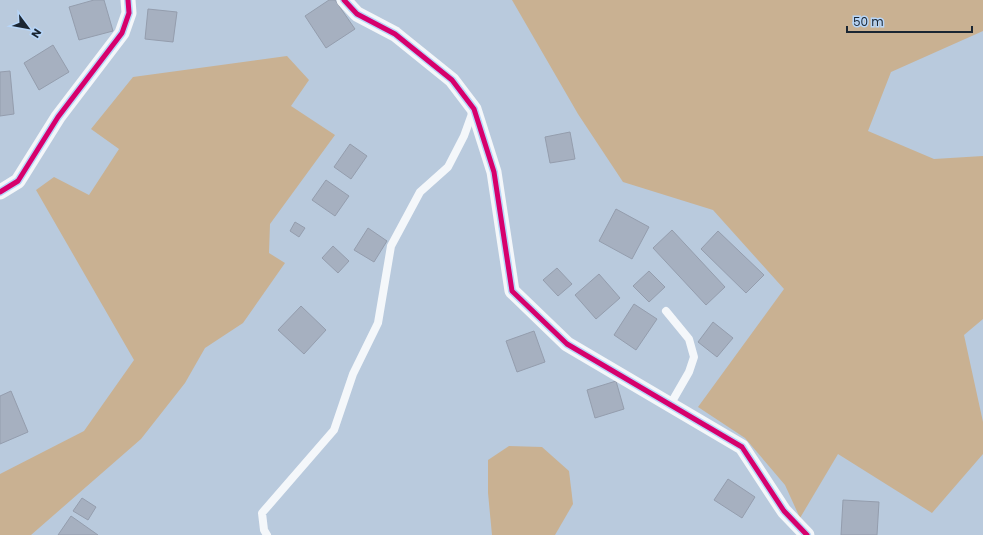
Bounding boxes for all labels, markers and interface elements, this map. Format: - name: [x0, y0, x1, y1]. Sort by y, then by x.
- north arrow: [8, 8, 48, 48]
- scale bar: [847, 8, 972, 34]
- text: 50 m: [853, 13, 884, 30]
- text: N: [28, 26, 45, 41]

